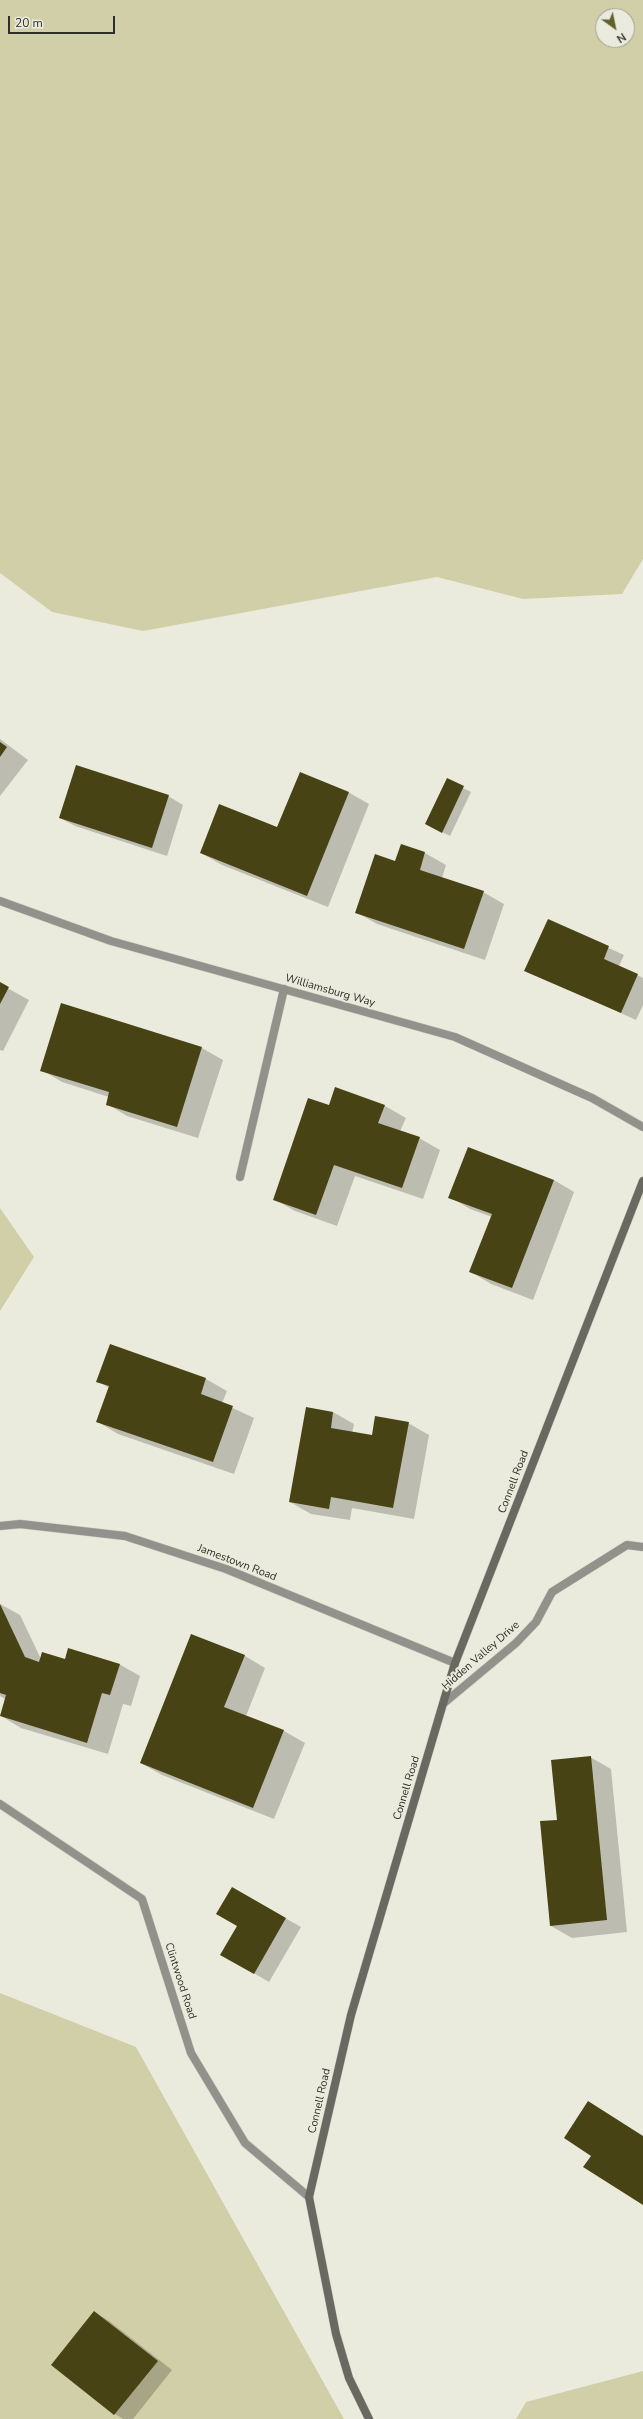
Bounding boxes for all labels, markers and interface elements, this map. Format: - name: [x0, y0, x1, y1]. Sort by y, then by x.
- scale bar: [10, 8, 117, 34]
- north arrow: [595, 8, 635, 48]
- text: 20 m: [15, 15, 43, 31]
- text: N: [614, 29, 629, 46]
- street label: Williamsburg Way: [284, 972, 376, 1010]
- street label: Connell Road: [496, 1449, 532, 1515]
- street label: Jamestown Road: [196, 1542, 278, 1584]
- street label: Hidden Valley Drive: [440, 1619, 522, 1693]
- street label: Connell Road: [391, 1754, 423, 1822]
- street label: Clintwood Road: [161, 1941, 199, 2021]
- street label: Connell Road: [306, 2067, 334, 2135]

